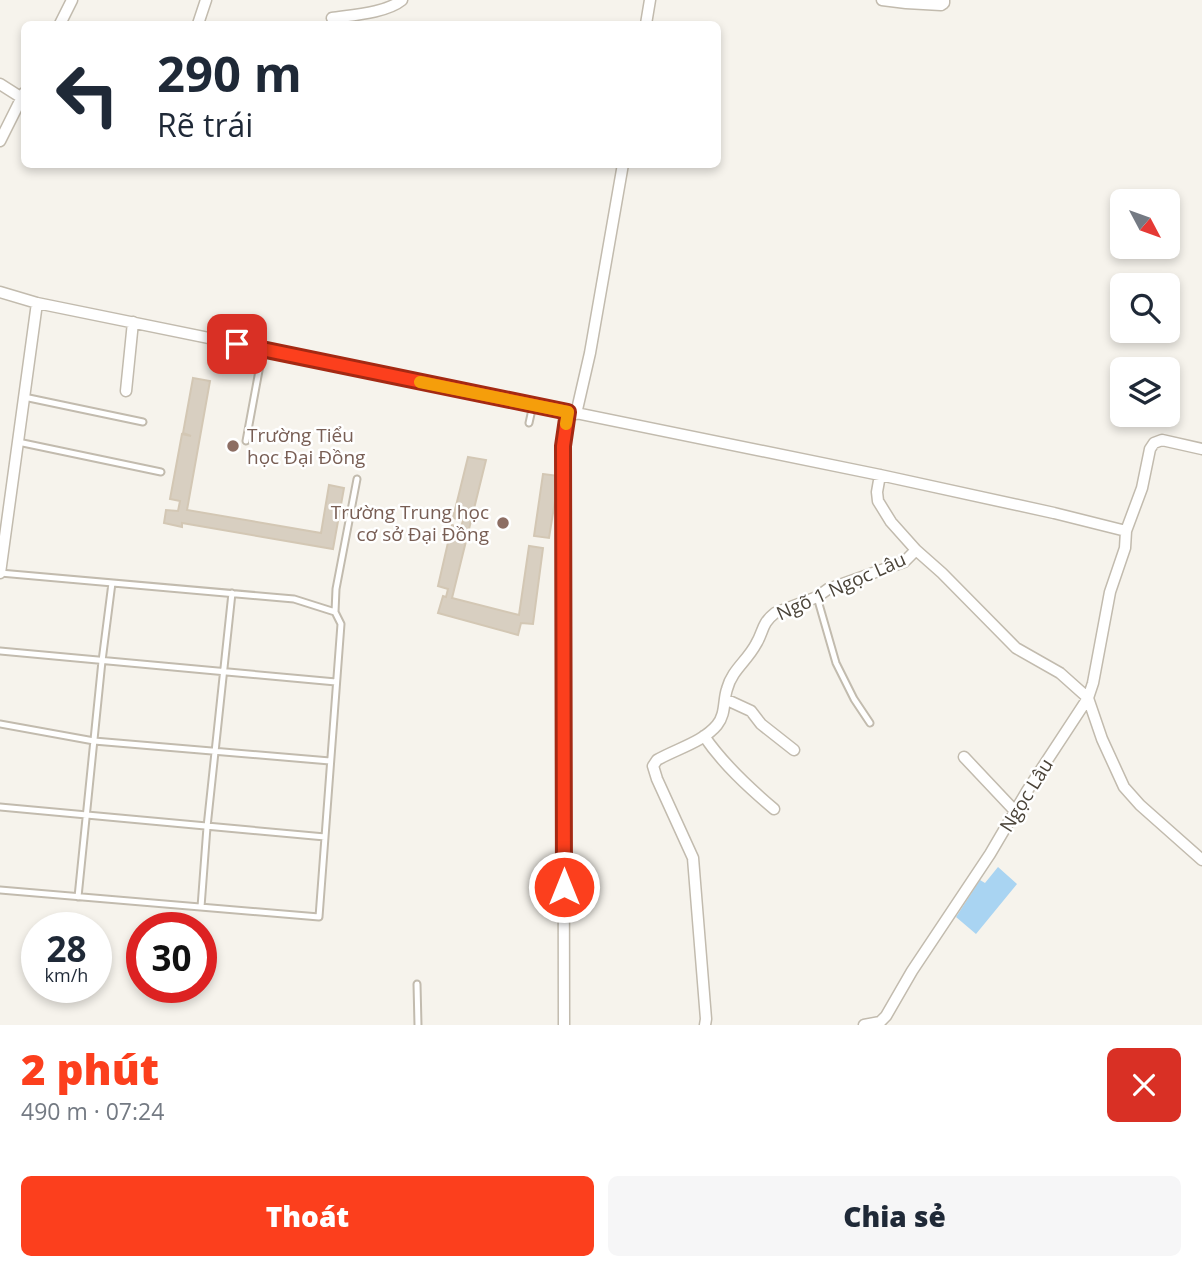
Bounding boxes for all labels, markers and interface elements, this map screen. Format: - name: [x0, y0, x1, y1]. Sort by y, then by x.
- text: 290 m: [157, 40, 302, 106]
- icon: left: [42, 49, 133, 140]
- text: Rẽ trái: [157, 103, 253, 146]
- north arrow: [1110, 189, 1180, 259]
- map controls: [1110, 189, 1180, 427]
- button: search: [1110, 273, 1180, 343]
- pin: [207, 314, 267, 374]
- icon: arrive: [218, 325, 256, 363]
- button: layers: [1110, 357, 1180, 427]
- place label: Trường Tiểu học Đại Đồng: [247, 422, 365, 470]
- marker: Trường Tiểu học Đại Đồng: [225, 438, 241, 454]
- place label: Trường Trung học cơ sở Đại Đồng: [331, 499, 489, 547]
- marker: Trường Trung học cơ sở Đại Đồng: [495, 515, 511, 531]
- street label: Ngõ 1 Ngọc Lâu: [772, 546, 910, 626]
- street label: Ngọc Lâu: [993, 753, 1059, 837]
- position arrow: [527, 850, 601, 924]
- speed limit sign: 30: [126, 912, 217, 1003]
- text: 28: [46, 925, 87, 972]
- text: km/h: [45, 963, 88, 987]
- text: 2 phút: [21, 1040, 159, 1097]
- button: close: [1107, 1048, 1181, 1122]
- text: 490 m · 07:24: [21, 1095, 164, 1127]
- button: Thoát: [21, 1176, 594, 1256]
- button: Chia sẻ: [608, 1176, 1181, 1256]

